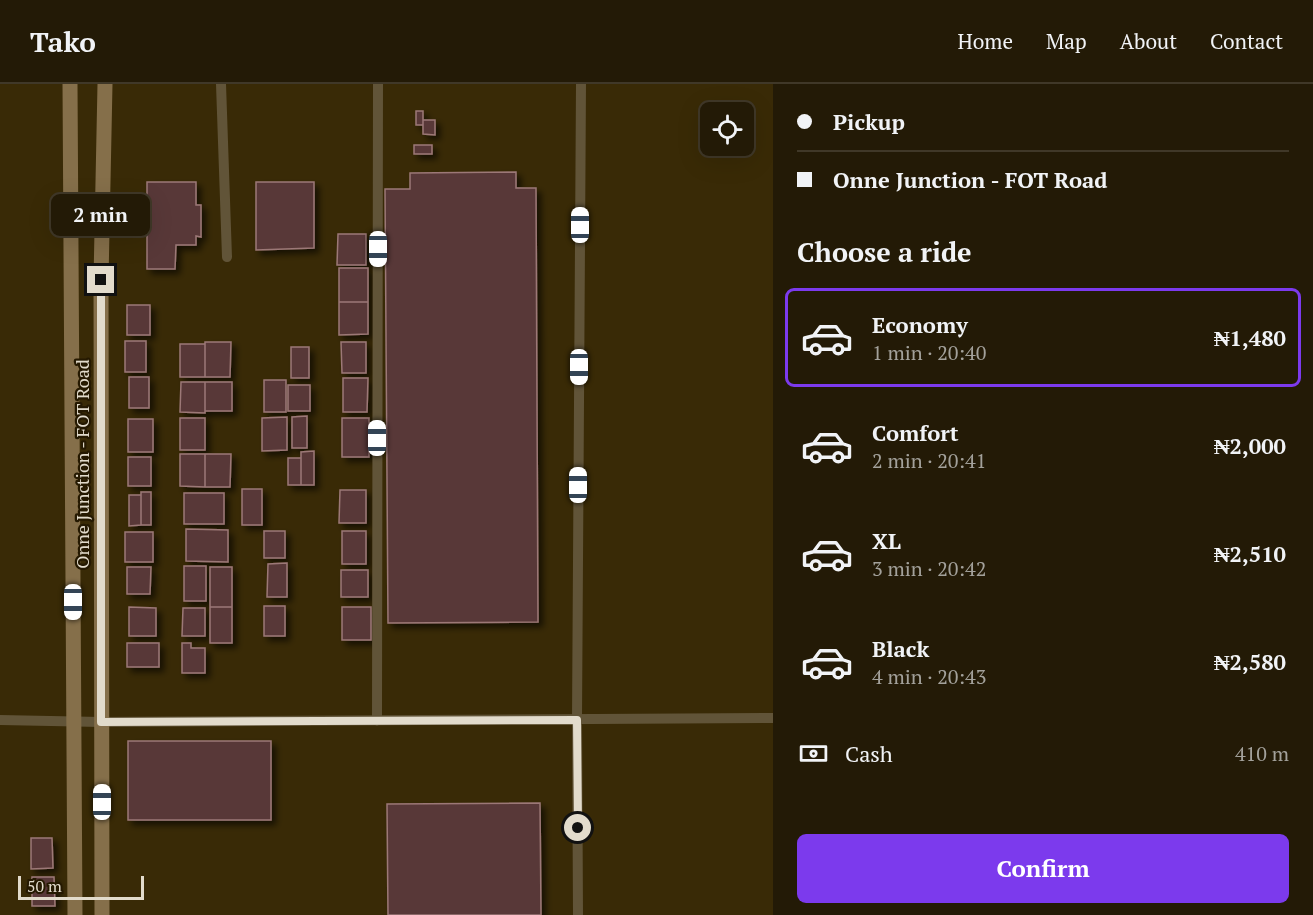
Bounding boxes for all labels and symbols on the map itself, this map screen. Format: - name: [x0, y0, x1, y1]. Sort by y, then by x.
- callout: 2 min: [51, 193, 150, 235]
- car: [571, 207, 589, 243]
- car: [369, 231, 387, 267]
- route end: [87, 266, 114, 293]
- car: [570, 349, 588, 385]
- street label: Onne Junction - FOT Road: [70, 359, 94, 569]
- car: [368, 420, 386, 456]
- car: [569, 467, 587, 503]
- car: [64, 584, 82, 620]
- car: [93, 784, 111, 820]
- route start: [564, 814, 591, 841]
- scale bar: [18, 873, 144, 900]

